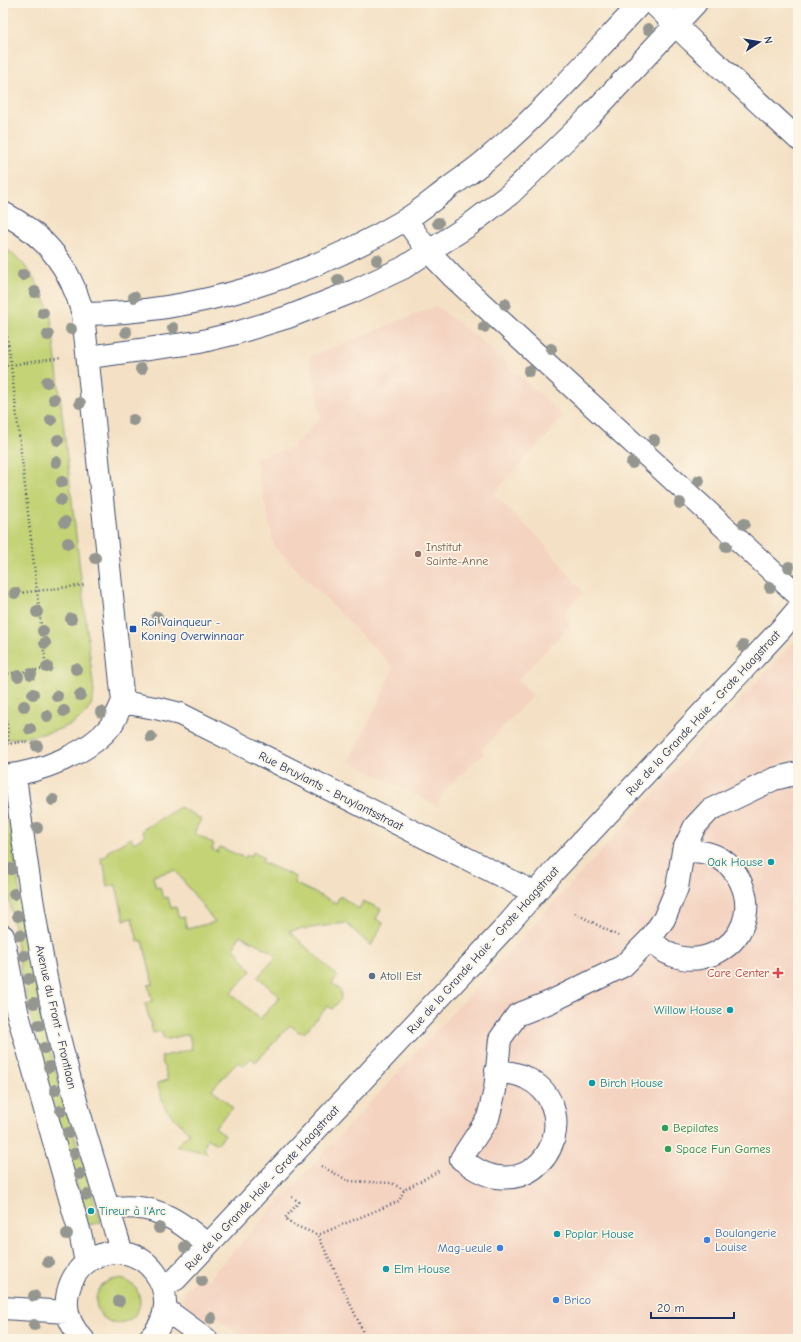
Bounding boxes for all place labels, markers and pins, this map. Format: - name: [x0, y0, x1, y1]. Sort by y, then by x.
- place label: Institut Sainte-Anne: [426, 540, 488, 568]
- marker: Institut Sainte-Anne: [413, 549, 423, 559]
- place label: Roi Vainqueur - Koning Overwinnaar: [141, 615, 244, 643]
- marker: Roi Vainqueur - Koning Overwinnaar: [128, 624, 138, 634]
- place label: Oak House: [707, 855, 763, 869]
- marker: Oak House: [766, 857, 776, 867]
- place label: Care Center: [707, 966, 769, 980]
- marker: Care Center: [772, 967, 784, 979]
- place label: Atoll Est: [380, 969, 422, 983]
- marker: Atoll Est: [367, 971, 377, 981]
- place label: Willow House: [654, 1003, 722, 1017]
- marker: Willow House: [725, 1005, 735, 1015]
- place label: Birch House: [600, 1076, 663, 1090]
- marker: Birch House: [587, 1078, 597, 1088]
- place label: Bepilates: [673, 1121, 718, 1135]
- marker: Bepilates: [660, 1123, 670, 1133]
- place label: Space Fun Games: [676, 1142, 770, 1156]
- marker: Space Fun Games: [663, 1144, 673, 1154]
- place label: Tireur à l'Arc: [99, 1204, 166, 1218]
- marker: Tireur à l'Arc: [86, 1206, 96, 1216]
- place label: Boulangerie Louise: [715, 1226, 776, 1254]
- place label: Poplar House: [565, 1227, 634, 1241]
- marker: Poplar House: [552, 1229, 562, 1239]
- marker: Boulangerie Louise: [702, 1235, 712, 1245]
- place label: Mag-ueule: [438, 1241, 492, 1255]
- marker: Mag-ueule: [495, 1243, 505, 1253]
- place label: Elm House: [394, 1262, 450, 1276]
- marker: Elm House: [381, 1264, 391, 1274]
- place label: Brico: [564, 1293, 591, 1307]
- marker: Brico: [551, 1295, 561, 1305]

